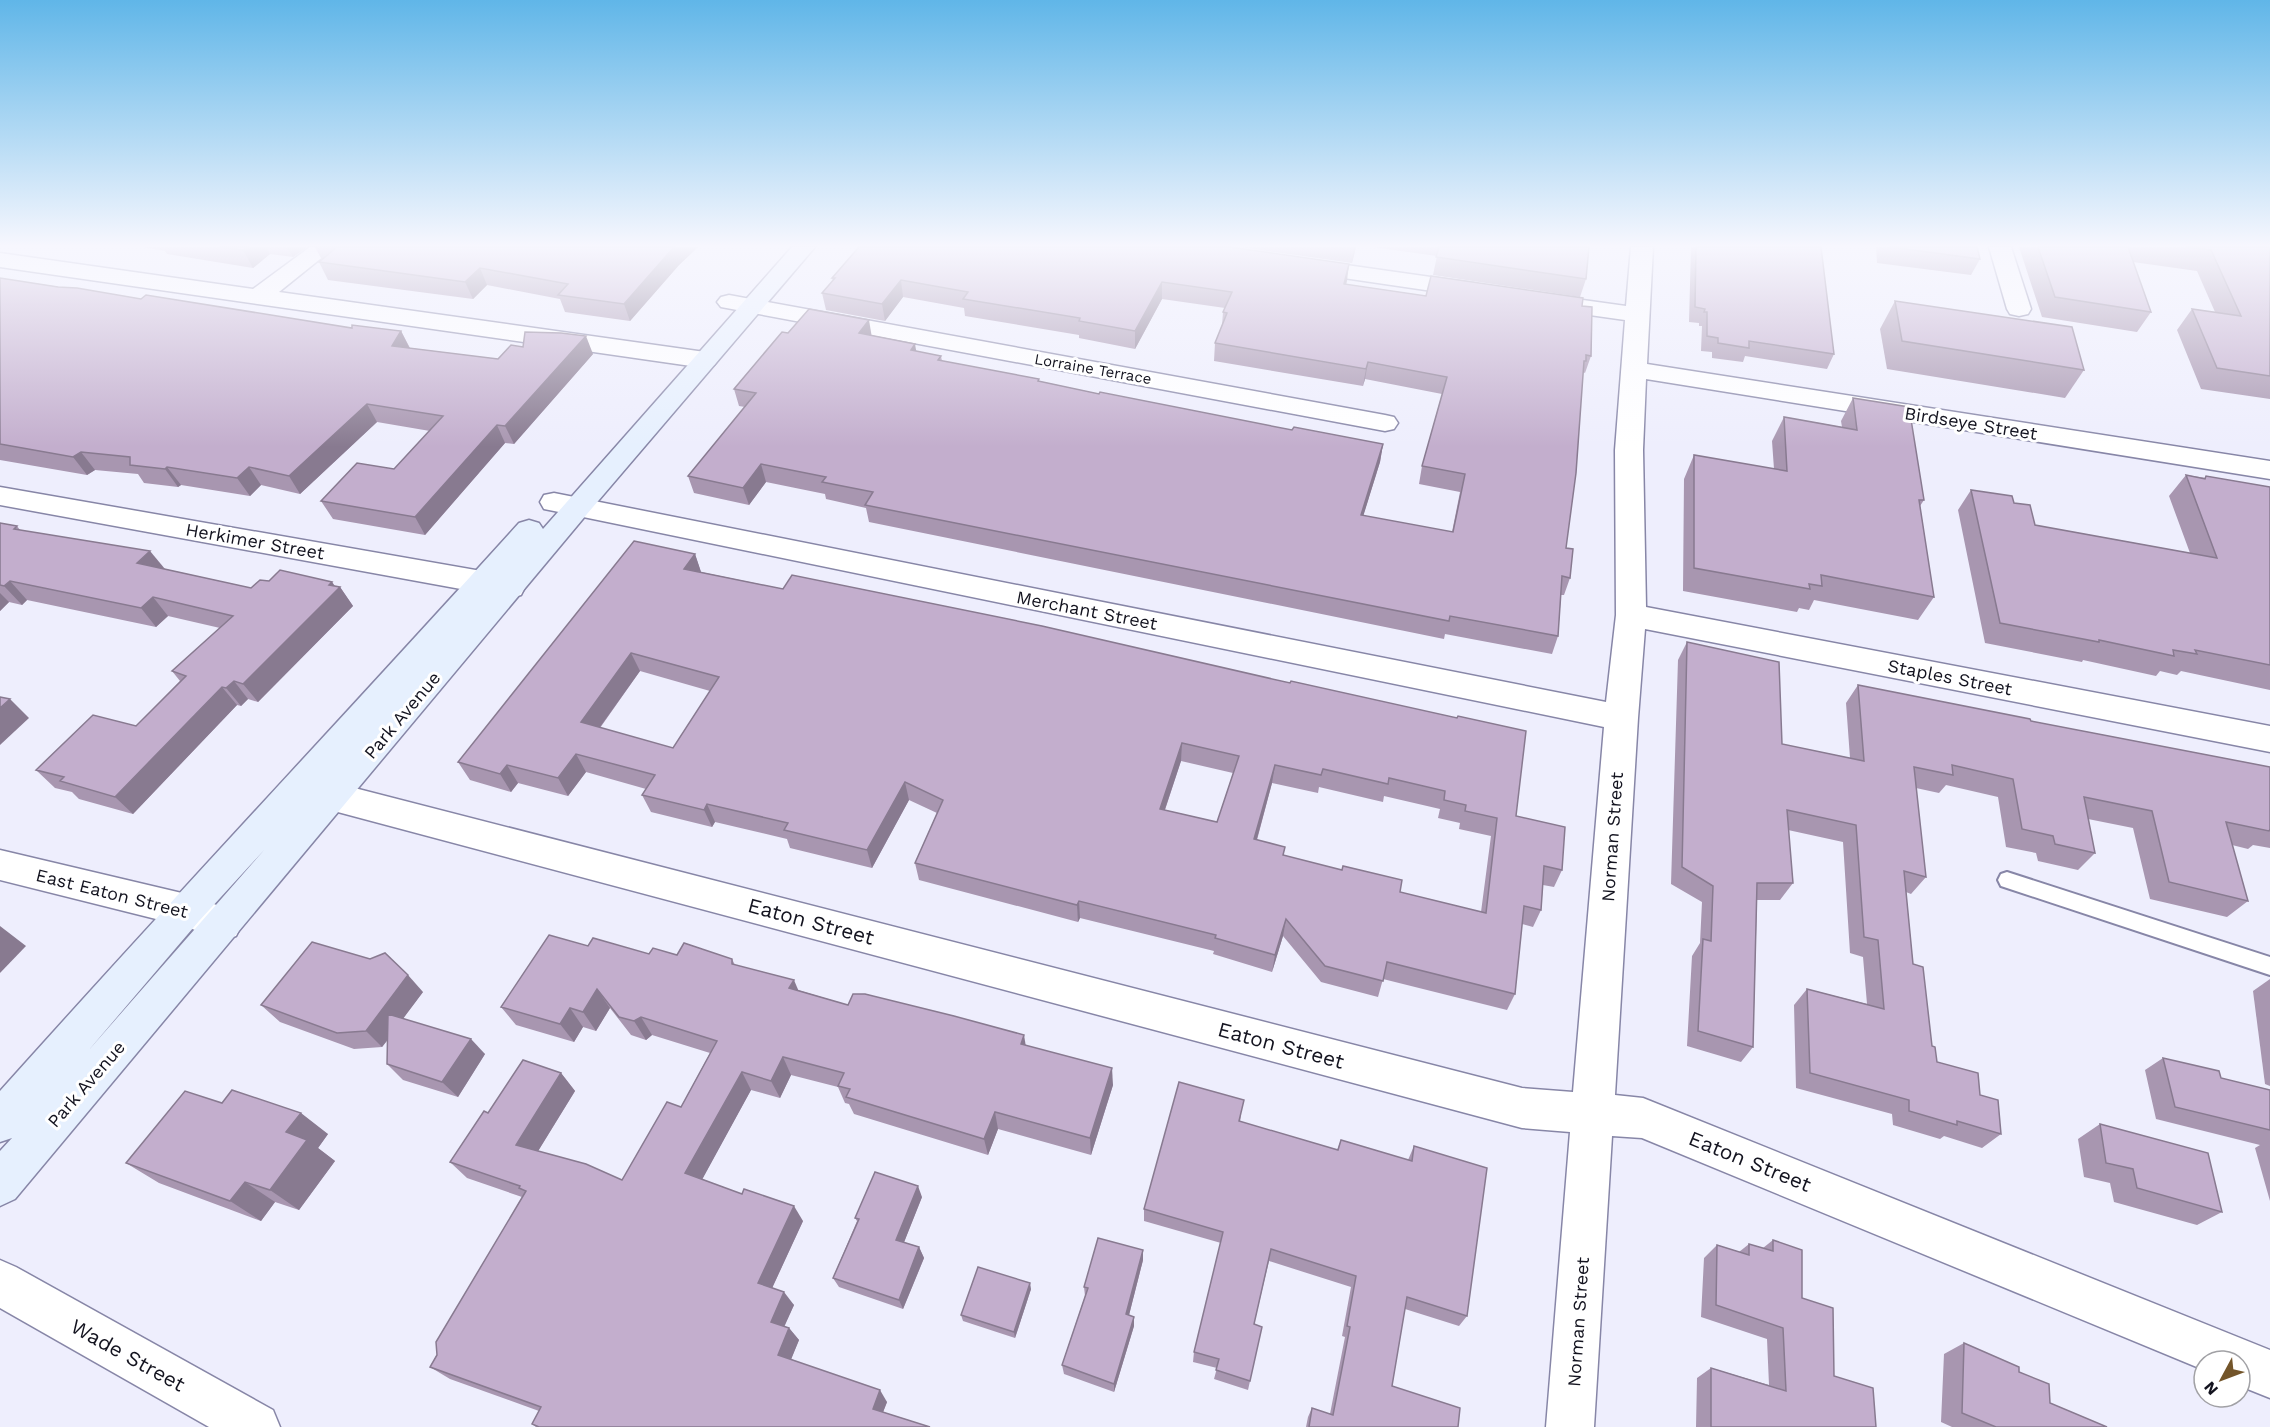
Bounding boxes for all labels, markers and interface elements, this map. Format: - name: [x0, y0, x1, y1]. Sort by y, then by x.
- street label: Lorraine Terrace: [1033, 350, 1153, 388]
- street label: Birdseye Street: [1903, 402, 2039, 444]
- street label: Herkimer Street: [184, 518, 326, 564]
- street label: Merchant Street: [1015, 586, 1160, 634]
- street label: Staples Street: [1886, 655, 2014, 699]
- street label: Park Avenue: [359, 667, 445, 763]
- street label: Norman Street: [1597, 771, 1627, 903]
- street label: East Eaton Street: [34, 864, 191, 922]
- street label: Eaton Street: [745, 892, 877, 950]
- street label: Eaton Street: [1215, 1016, 1347, 1074]
- street label: Park Avenue: [43, 1037, 129, 1131]
- street label: Eaton Street: [1685, 1125, 1815, 1197]
- street label: Norman Street: [1563, 1256, 1593, 1388]
- street label: Wade Street: [66, 1313, 190, 1397]
- north arrow: [2192, 1349, 2252, 1409]
- text: N: [2200, 1378, 2222, 1399]

